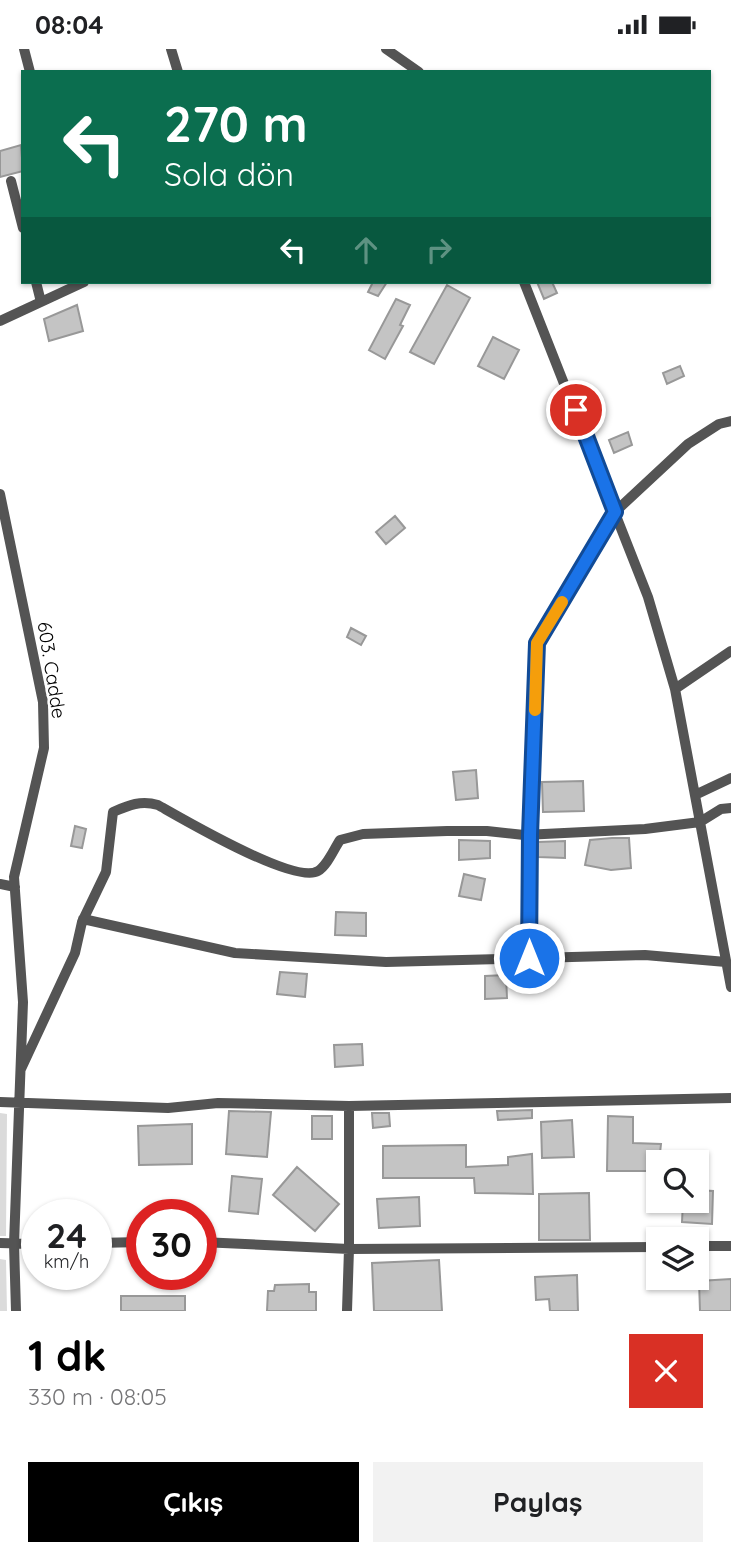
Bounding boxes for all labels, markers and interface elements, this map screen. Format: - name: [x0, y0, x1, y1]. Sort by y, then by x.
- text: 08:04: [35, 8, 104, 41]
- text: 270 m: [164, 93, 308, 154]
- icon: left: [49, 98, 140, 189]
- text: Sola dön: [164, 154, 294, 194]
- icon: left: [274, 231, 312, 269]
- icon: ahead: [347, 231, 385, 269]
- icon: right: [420, 231, 458, 269]
- pin: [546, 380, 606, 440]
- icon: arrive: [557, 391, 595, 429]
- street label: 603. Cadde: [32, 620, 72, 720]
- position arrow: [492, 921, 566, 995]
- map controls: [646, 1150, 709, 1290]
- button: search: [646, 1150, 709, 1213]
- speed limit sign: 30: [126, 1199, 217, 1290]
- text: 24: [46, 1213, 87, 1257]
- button: layers: [646, 1227, 709, 1290]
- text: km/h: [44, 1250, 89, 1273]
- text: 1 dk: [28, 1329, 106, 1382]
- button: close: [629, 1334, 703, 1408]
- text: 330 m · 08:05: [28, 1382, 167, 1411]
- button: Çıkış: [28, 1462, 359, 1542]
- button: Paylaş: [373, 1462, 703, 1542]

